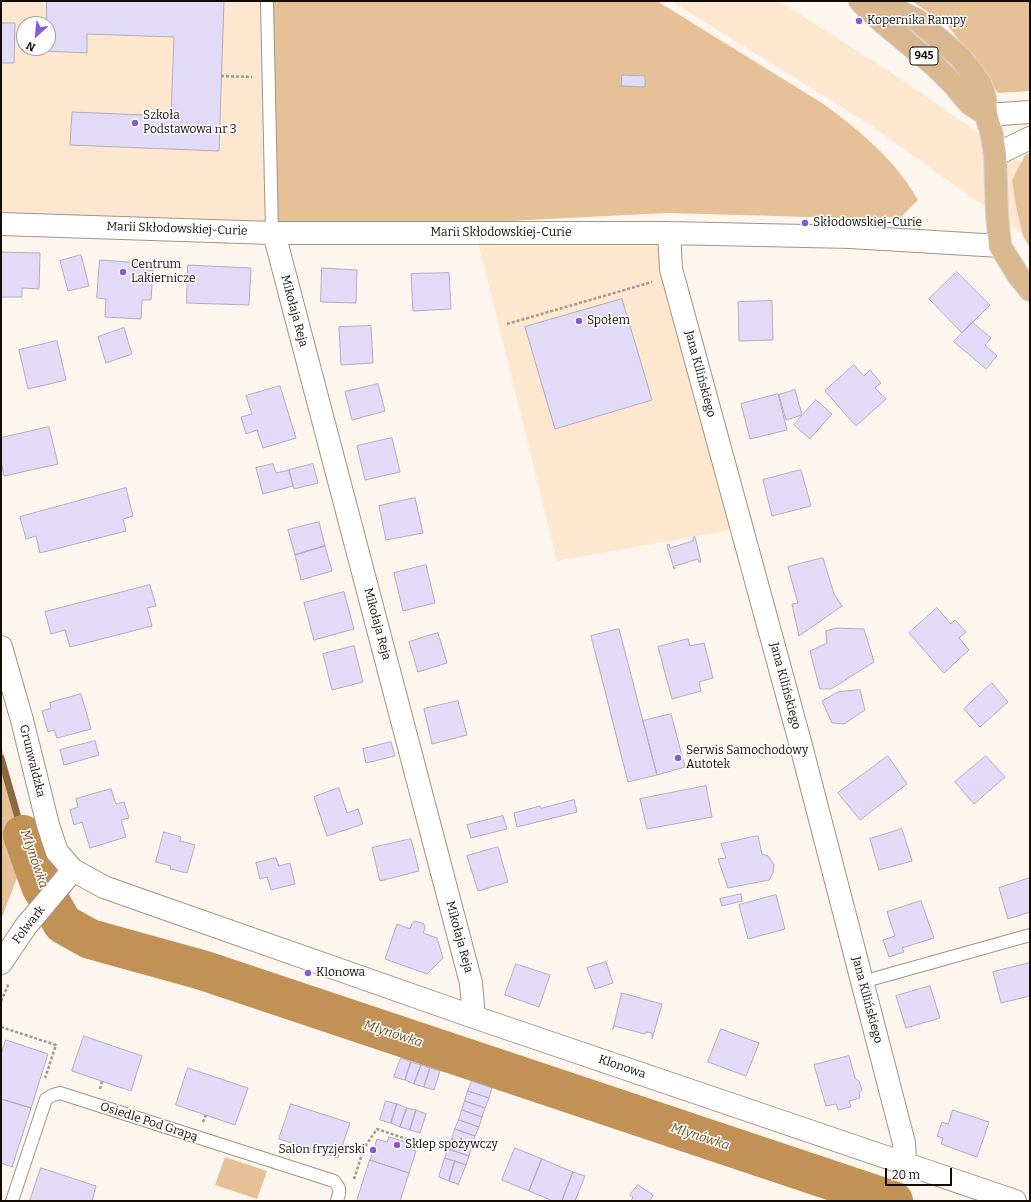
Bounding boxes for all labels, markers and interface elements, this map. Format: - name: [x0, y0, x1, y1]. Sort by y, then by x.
- place label: Kopernika Rampy: [867, 14, 966, 28]
- north arrow: [16, 16, 56, 56]
- marker: Kopernika Rampy: [854, 16, 864, 26]
- text: N: [24, 39, 38, 54]
- road number: 945: [910, 47, 938, 65]
- place label: Szkoła Podstawowa nr 3: [143, 109, 237, 137]
- marker: Szkoła Podstawowa nr 3: [130, 118, 140, 128]
- place label: Skłodowskiej-Curie: [813, 216, 922, 230]
- marker: Skłodowskiej-Curie: [800, 218, 810, 228]
- street label: Marii Skłodowskiej-Curie: [106, 219, 248, 239]
- street label: Marii Skłodowskiej-Curie: [431, 226, 571, 240]
- place label: Centrum Lakiernicze: [131, 258, 196, 286]
- marker: Centrum Lakiernicze: [118, 267, 128, 277]
- street label: Mikołaja Reja: [277, 273, 311, 349]
- place label: Społem: [587, 314, 630, 328]
- marker: Społem: [574, 316, 584, 326]
- street label: Jana Kilińskiego: [681, 329, 719, 419]
- street label: Mikołaja Reja: [360, 586, 394, 662]
- street label: Jana Kilińskiego: [766, 641, 804, 731]
- street label: Grunwaldzka: [16, 723, 48, 799]
- place label: Serwis Samochodowy Autotek: [686, 744, 808, 772]
- marker: Serwis Samochodowy Autotek: [673, 753, 683, 763]
- water label: Młynówka: [17, 828, 51, 890]
- street label: Mikołaja Reja: [442, 899, 476, 975]
- street label: Folwark: [10, 903, 48, 947]
- street label: Jana Kilińskiego: [848, 955, 886, 1045]
- place label: Klonowa: [316, 966, 365, 980]
- marker: Klonowa: [303, 968, 313, 978]
- water label: Młynówka: [362, 1017, 424, 1051]
- street label: Klonowa: [596, 1052, 648, 1082]
- street label: Osiedle Pod Grapą: [98, 1099, 200, 1145]
- water label: Młynówka: [669, 1120, 731, 1154]
- place label: Sklep spożywczy: [405, 1138, 498, 1152]
- marker: Sklep spożywczy: [392, 1140, 402, 1150]
- place label: Salon fryzjerski: [279, 1143, 365, 1157]
- marker: Salon fryzjerski: [368, 1145, 378, 1155]
- scale bar: [887, 1160, 954, 1186]
- text: 20 m: [892, 1168, 920, 1182]

